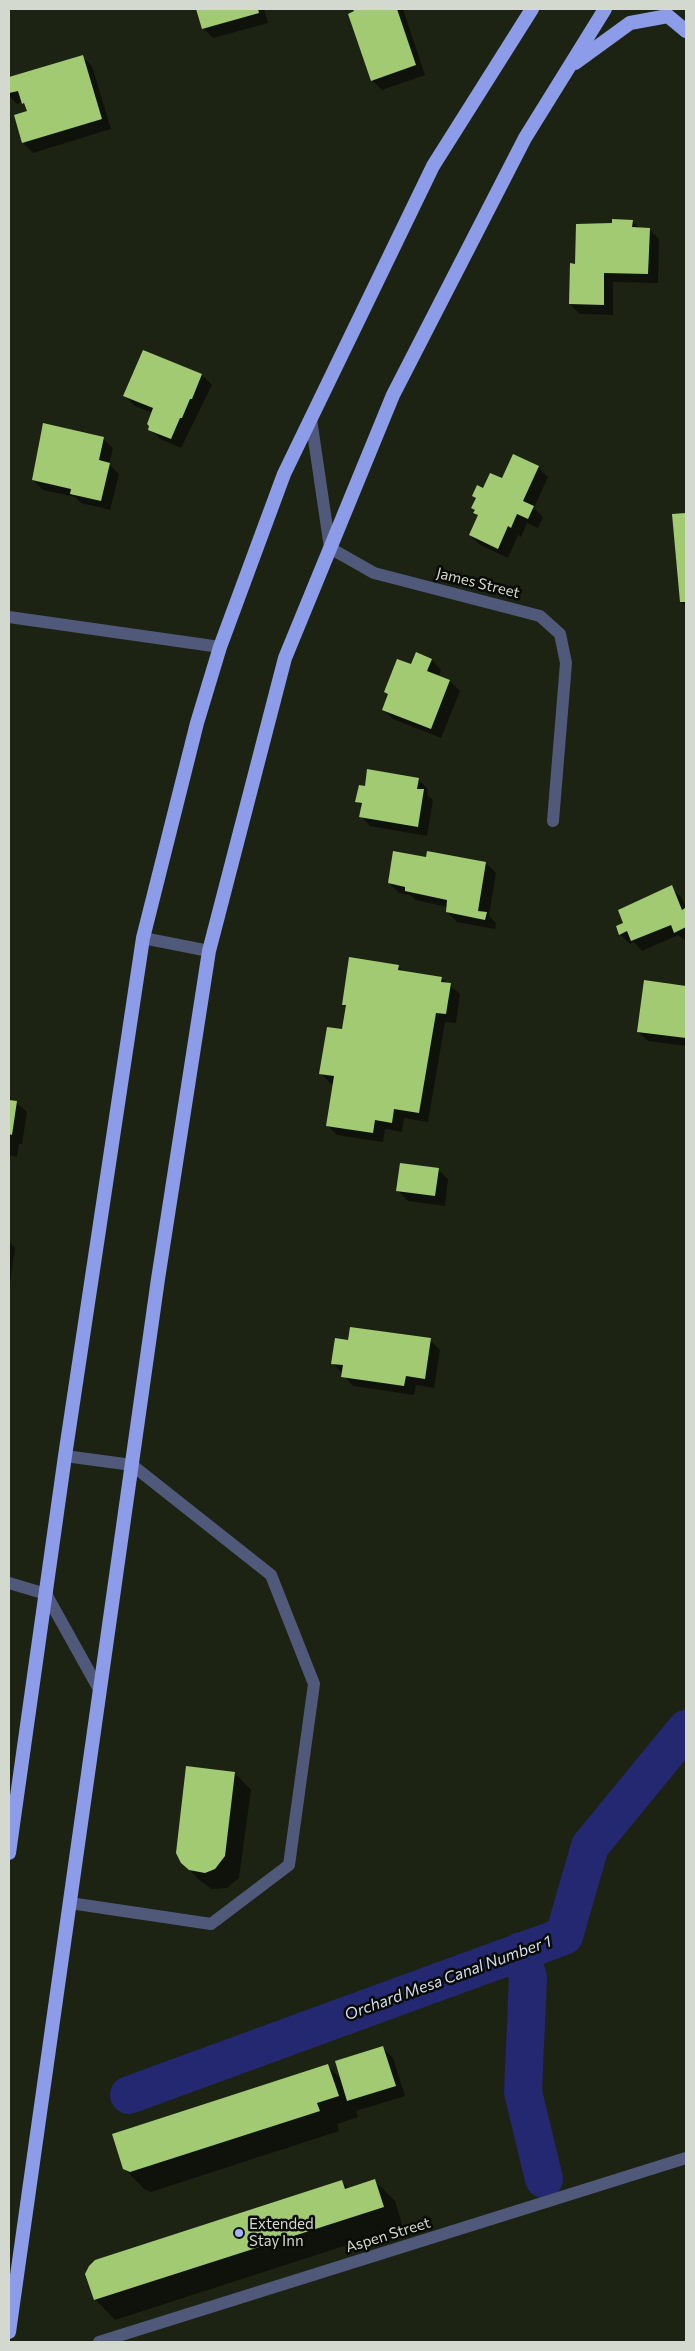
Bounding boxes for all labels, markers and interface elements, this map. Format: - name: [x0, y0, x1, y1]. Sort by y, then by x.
- street label: James Street: [434, 564, 522, 602]
- water label: Orchard Mesa Canal Number 1: [342, 1932, 554, 2024]
- street label: Aspen Street: [343, 2214, 433, 2256]
- place label: Extended Stay Inn: [249, 2215, 314, 2250]
- marker: Extended Stay Inn: [233, 2227, 245, 2239]

